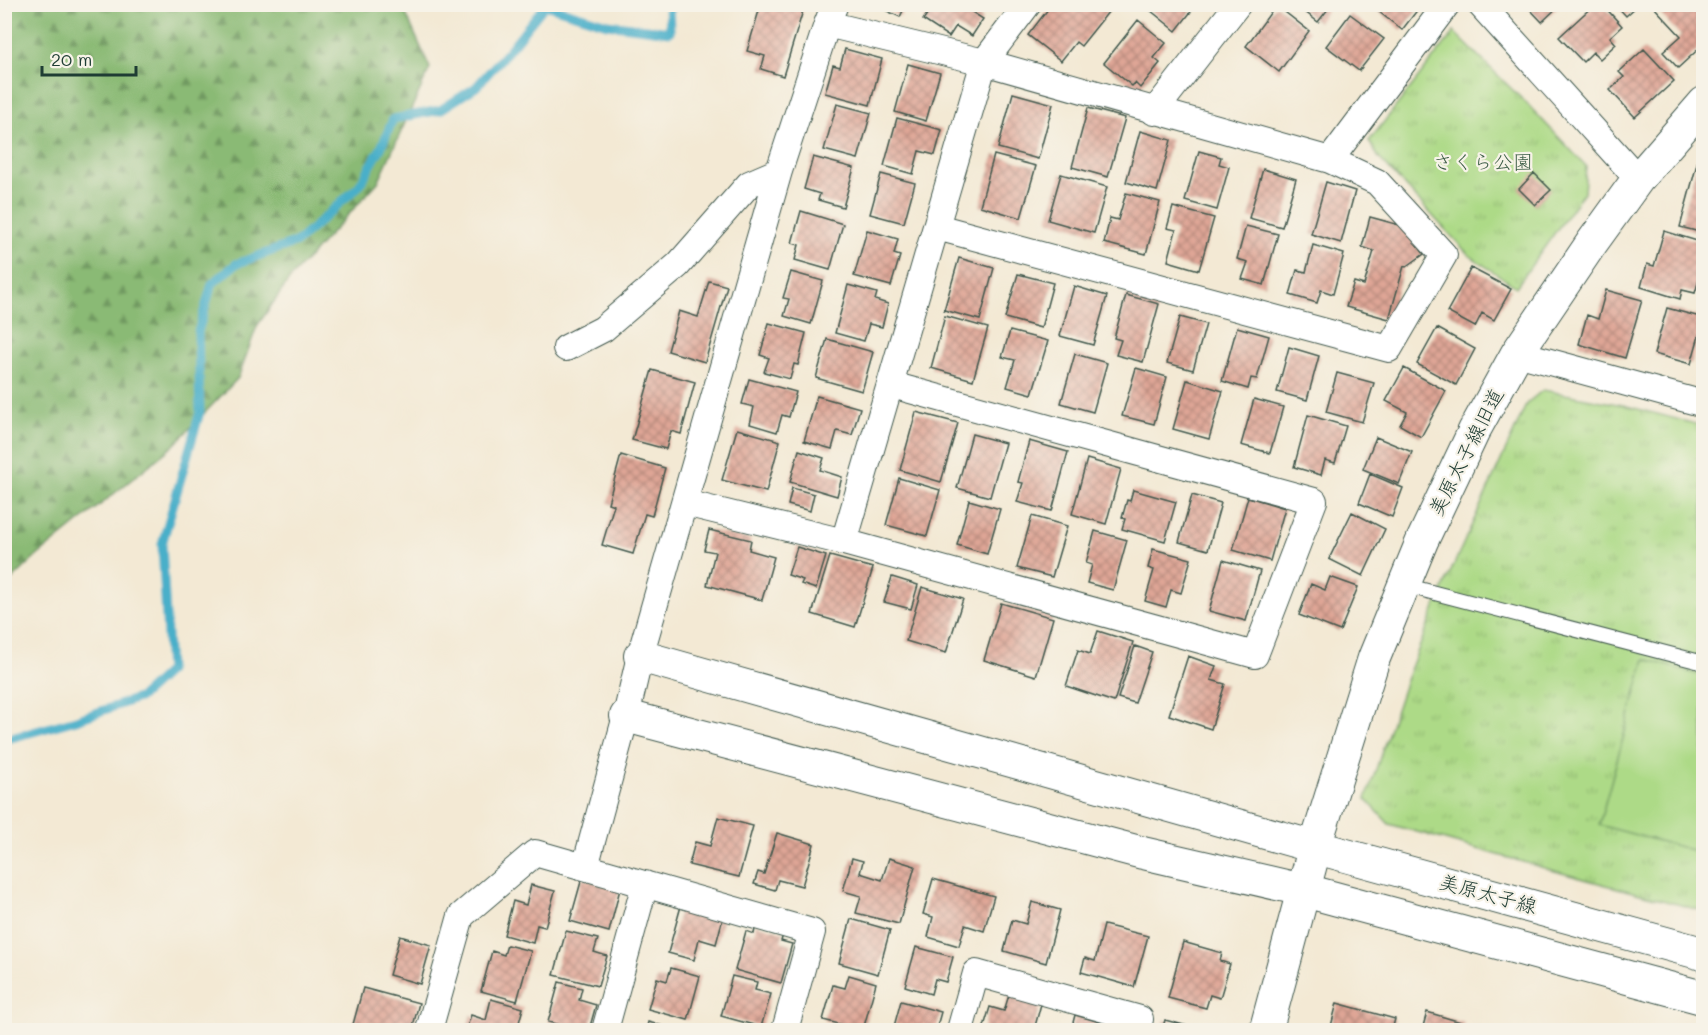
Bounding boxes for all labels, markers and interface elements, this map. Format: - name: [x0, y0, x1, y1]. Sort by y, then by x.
- scale bar: [42, 39, 136, 77]
- text: 20 m: [51, 47, 92, 71]
- park label: さくら公園: [1433, 148, 1533, 174]
- street label: 美原太子線旧道: [1422, 383, 1508, 520]
- street label: 美原太子線: [1437, 868, 1540, 919]

